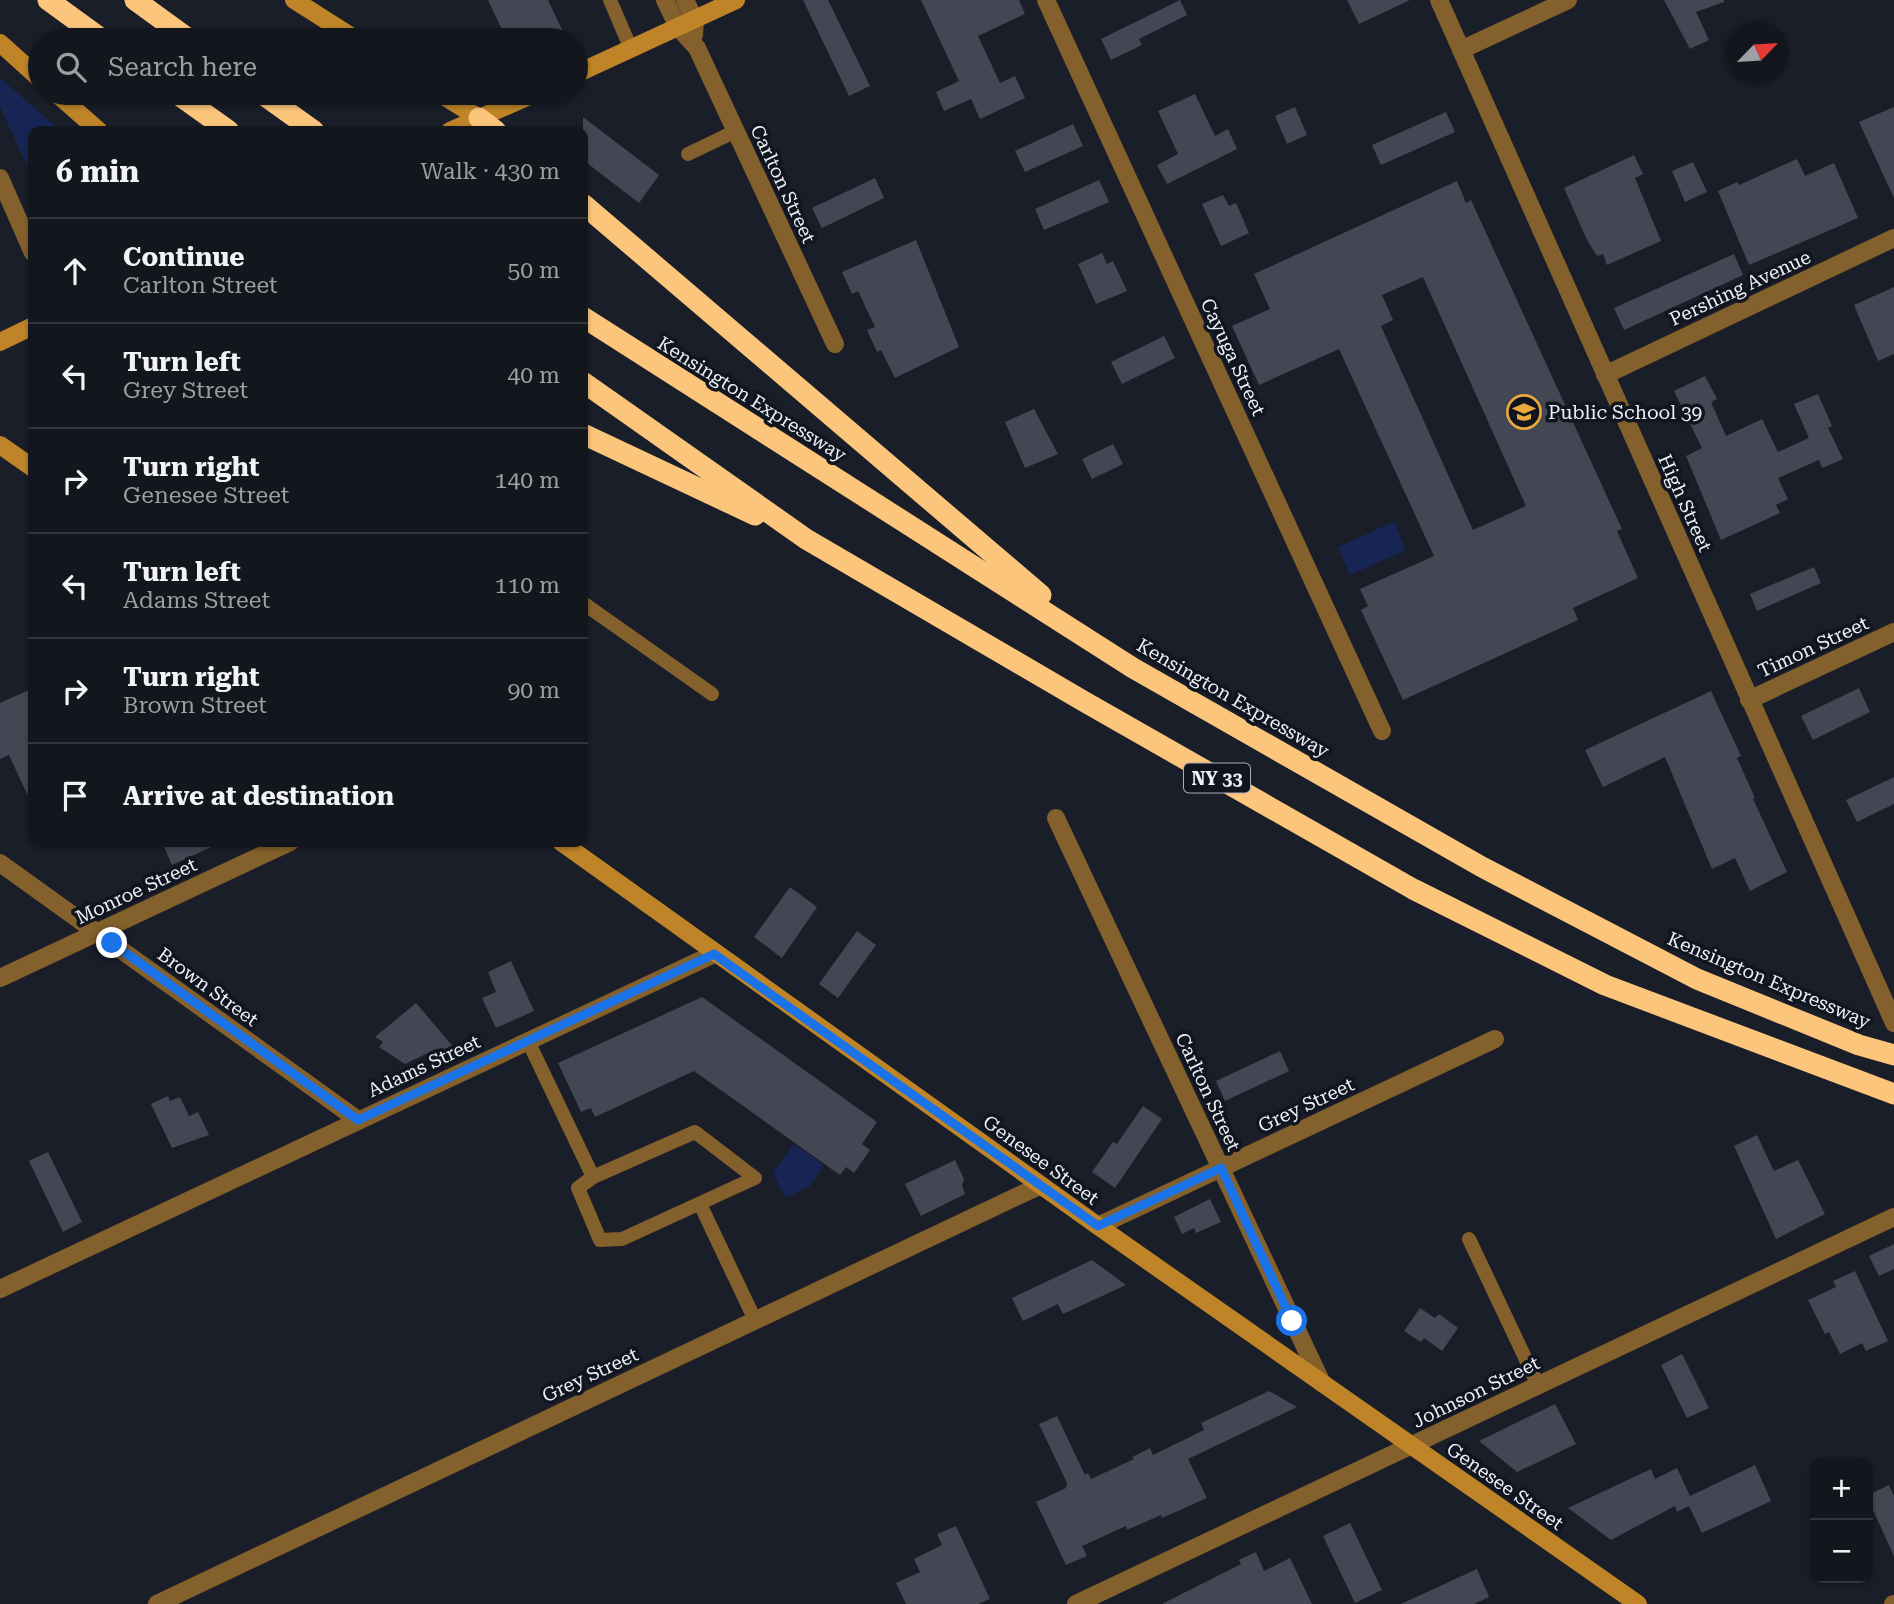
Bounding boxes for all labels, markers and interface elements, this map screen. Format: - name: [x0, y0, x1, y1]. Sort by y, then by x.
- north arrow: [1726, 21, 1789, 84]
- search box: [28, 28, 588, 105]
- icon: search: [52, 48, 90, 86]
- text: Search here: [108, 52, 257, 82]
- street label: Carlton Street: [746, 121, 820, 247]
- text: 6 min: [56, 154, 139, 189]
- text: Walk · 430 m: [421, 158, 560, 185]
- text: Continue: [123, 242, 245, 272]
- street label: Pershing Avenue: [1666, 245, 1814, 331]
- icon: ahead: [56, 252, 94, 290]
- text: 50 m: [507, 257, 560, 284]
- text: Carlton Street: [123, 272, 278, 299]
- street label: Cayuga Street: [1196, 295, 1270, 419]
- street label: Kensington Expressway: [653, 331, 851, 467]
- text: Turn left: [123, 347, 241, 377]
- icon: left: [56, 357, 94, 395]
- text: 40 m: [507, 362, 560, 389]
- text: Grey Street: [123, 377, 248, 404]
- school or university icon: Public School 39: [1505, 393, 1543, 431]
- place label: Public School 39: [1548, 401, 1702, 424]
- street label: High Street: [1653, 451, 1717, 555]
- text: Turn right: [123, 452, 259, 482]
- icon: right: [56, 462, 94, 500]
- text: 140 m: [495, 467, 560, 494]
- text: Genesee Street: [123, 482, 289, 509]
- text: Turn left: [123, 557, 241, 587]
- icon: left: [56, 567, 94, 605]
- text: 110 m: [495, 572, 560, 599]
- text: Adams Street: [123, 587, 270, 614]
- street label: Timon Street: [1754, 611, 1872, 683]
- street label: Kensington Expressway: [1133, 634, 1334, 763]
- text: Turn right: [123, 662, 259, 692]
- icon: right: [56, 672, 94, 710]
- text: 90 m: [507, 677, 560, 704]
- text: Brown Street: [123, 692, 267, 719]
- road number: NY 33: [1184, 764, 1250, 792]
- icon: arrive: [56, 777, 94, 815]
- text: Arrive at destination: [123, 781, 394, 811]
- street label: Monroe Street: [72, 853, 200, 929]
- route end: [96, 927, 127, 958]
- street label: Kensington Expressway: [1664, 927, 1875, 1033]
- street label: Brown Street: [153, 943, 263, 1031]
- street label: Carlton Street: [1171, 1029, 1245, 1155]
- street label: Adams Street: [364, 1030, 484, 1102]
- street label: Grey Street: [1254, 1073, 1358, 1137]
- street label: Genesee Street: [979, 1110, 1103, 1210]
- route start: [1276, 1305, 1307, 1336]
- street label: Grey Street: [538, 1343, 642, 1407]
- street label: Johnson Street: [1409, 1351, 1543, 1433]
- street label: Genesee Street: [1442, 1437, 1568, 1535]
- map controls: [1810, 1457, 1873, 1583]
- button: +: [1810, 1457, 1873, 1520]
- button: −: [1810, 1520, 1873, 1583]

